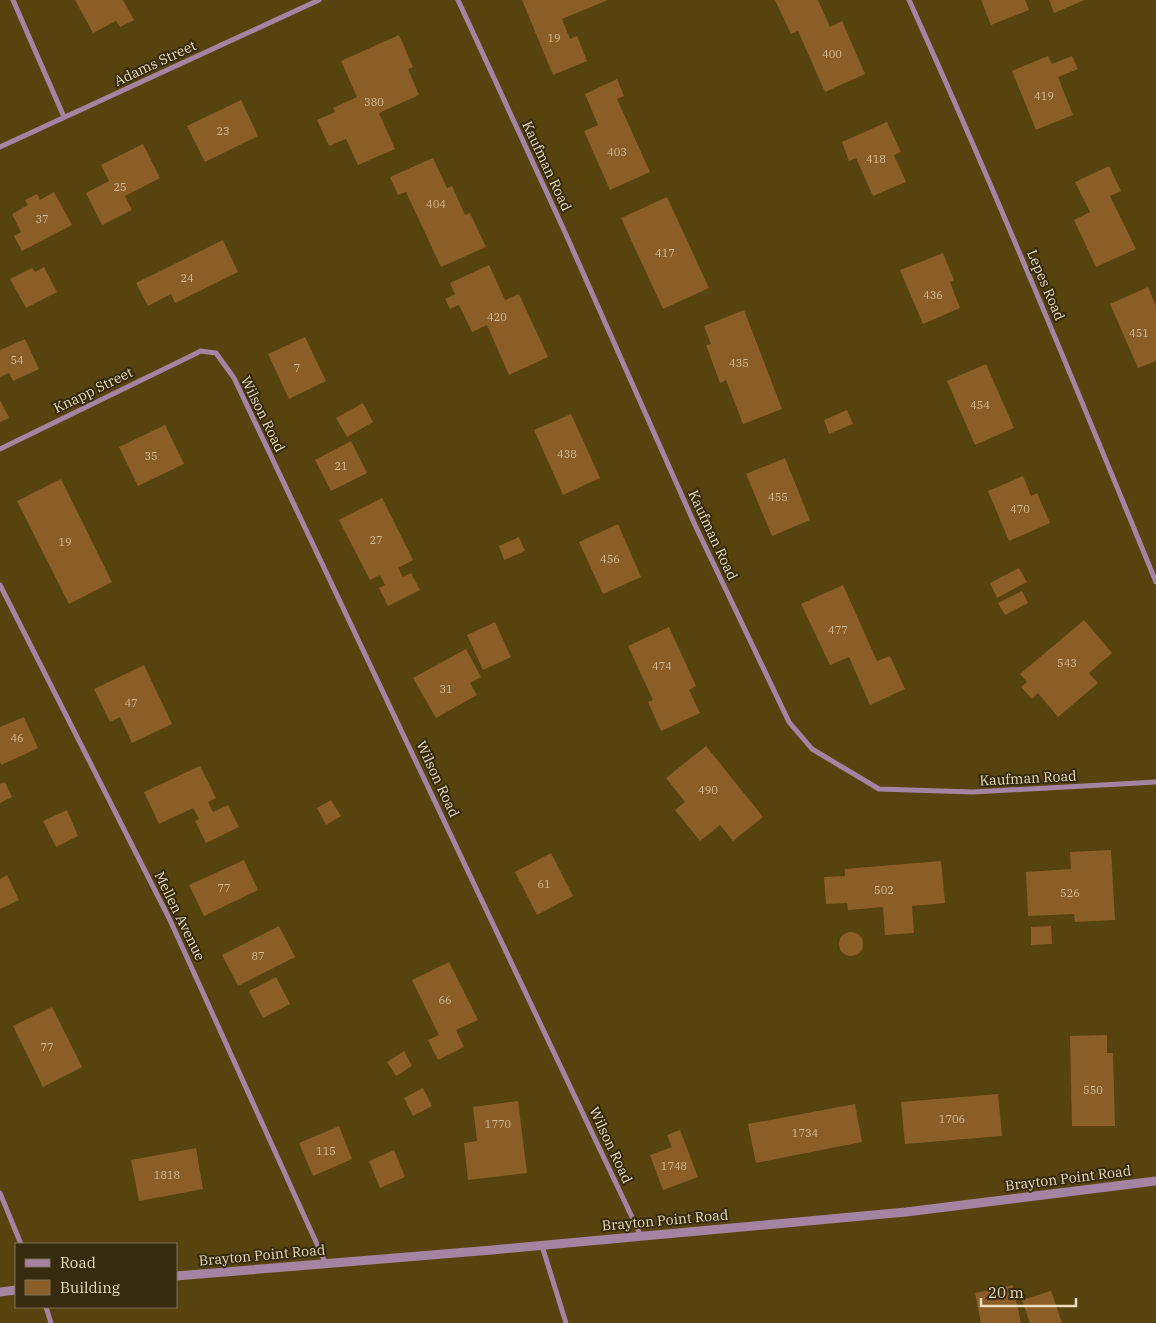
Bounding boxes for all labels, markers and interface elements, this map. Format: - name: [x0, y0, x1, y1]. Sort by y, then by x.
- house number: 19: [547, 31, 561, 45]
- street label: Adams Street: [111, 36, 199, 90]
- house number: 400: [822, 47, 842, 61]
- house number: 419: [1034, 89, 1054, 103]
- house number: 380: [364, 95, 384, 109]
- street label: Kaufman Road: [518, 118, 576, 214]
- house number: 23: [216, 124, 230, 138]
- house number: 403: [607, 145, 627, 159]
- house number: 418: [866, 152, 886, 166]
- house number: 25: [113, 180, 127, 194]
- house number: 404: [426, 197, 446, 211]
- house number: 37: [35, 212, 49, 226]
- house number: 417: [655, 246, 675, 260]
- street label: Lepes Road: [1023, 247, 1069, 324]
- house number: 24: [180, 271, 194, 285]
- house number: 436: [923, 288, 943, 302]
- house number: 420: [487, 310, 507, 324]
- house number: 451: [1129, 326, 1149, 340]
- house number: 54: [10, 353, 24, 367]
- house number: 435: [729, 356, 749, 370]
- house number: 7: [294, 361, 300, 375]
- street label: Knapp Street: [50, 363, 136, 417]
- street label: Wilson Road: [237, 373, 289, 455]
- house number: 454: [970, 398, 990, 412]
- house number: 438: [557, 447, 577, 461]
- house number: 35: [144, 449, 158, 463]
- house number: 21: [334, 459, 348, 473]
- street label: Kaufman Road: [684, 487, 742, 583]
- house number: 455: [768, 490, 788, 504]
- house number: 470: [1010, 502, 1030, 516]
- house number: 27: [369, 533, 383, 547]
- house number: 19: [58, 535, 72, 549]
- house number: 456: [600, 552, 620, 566]
- house number: 477: [828, 623, 848, 637]
- house number: 543: [1057, 656, 1077, 670]
- house number: 474: [652, 659, 672, 673]
- house number: 31: [439, 682, 453, 696]
- house number: 47: [124, 696, 138, 710]
- house number: 46: [10, 731, 24, 745]
- street label: Wilson Road: [412, 738, 464, 821]
- street label: Kaufman Road: [979, 766, 1078, 790]
- house number: 490: [698, 783, 718, 797]
- street label: Mellen Avenue: [151, 868, 209, 964]
- house number: 61: [537, 877, 551, 891]
- house number: 77: [217, 881, 231, 895]
- house number: 502: [874, 883, 894, 897]
- house number: 526: [1060, 886, 1080, 900]
- house number: 87: [251, 949, 265, 963]
- house number: 66: [438, 993, 452, 1007]
- house number: 77: [40, 1040, 54, 1054]
- house number: 550: [1083, 1083, 1103, 1097]
- street label: Wilson Road: [585, 1104, 637, 1187]
- house number: 1706: [939, 1112, 965, 1126]
- house number: 1770: [485, 1117, 512, 1131]
- house number: 1734: [792, 1126, 819, 1140]
- house number: 115: [316, 1144, 336, 1158]
- house number: 1748: [661, 1159, 687, 1173]
- street label: Brayton Point Road: [1004, 1161, 1133, 1195]
- house number: 1818: [154, 1168, 180, 1182]
- street label: Brayton Point Road: [601, 1205, 729, 1234]
- street label: Brayton Point Road: [198, 1240, 326, 1269]
- legend: [15, 1243, 178, 1308]
- text: Road: [60, 1253, 96, 1272]
- scale bar: [981, 1276, 1076, 1308]
- text: Building: [60, 1278, 120, 1297]
- text: 20 m: [988, 1283, 1024, 1302]

